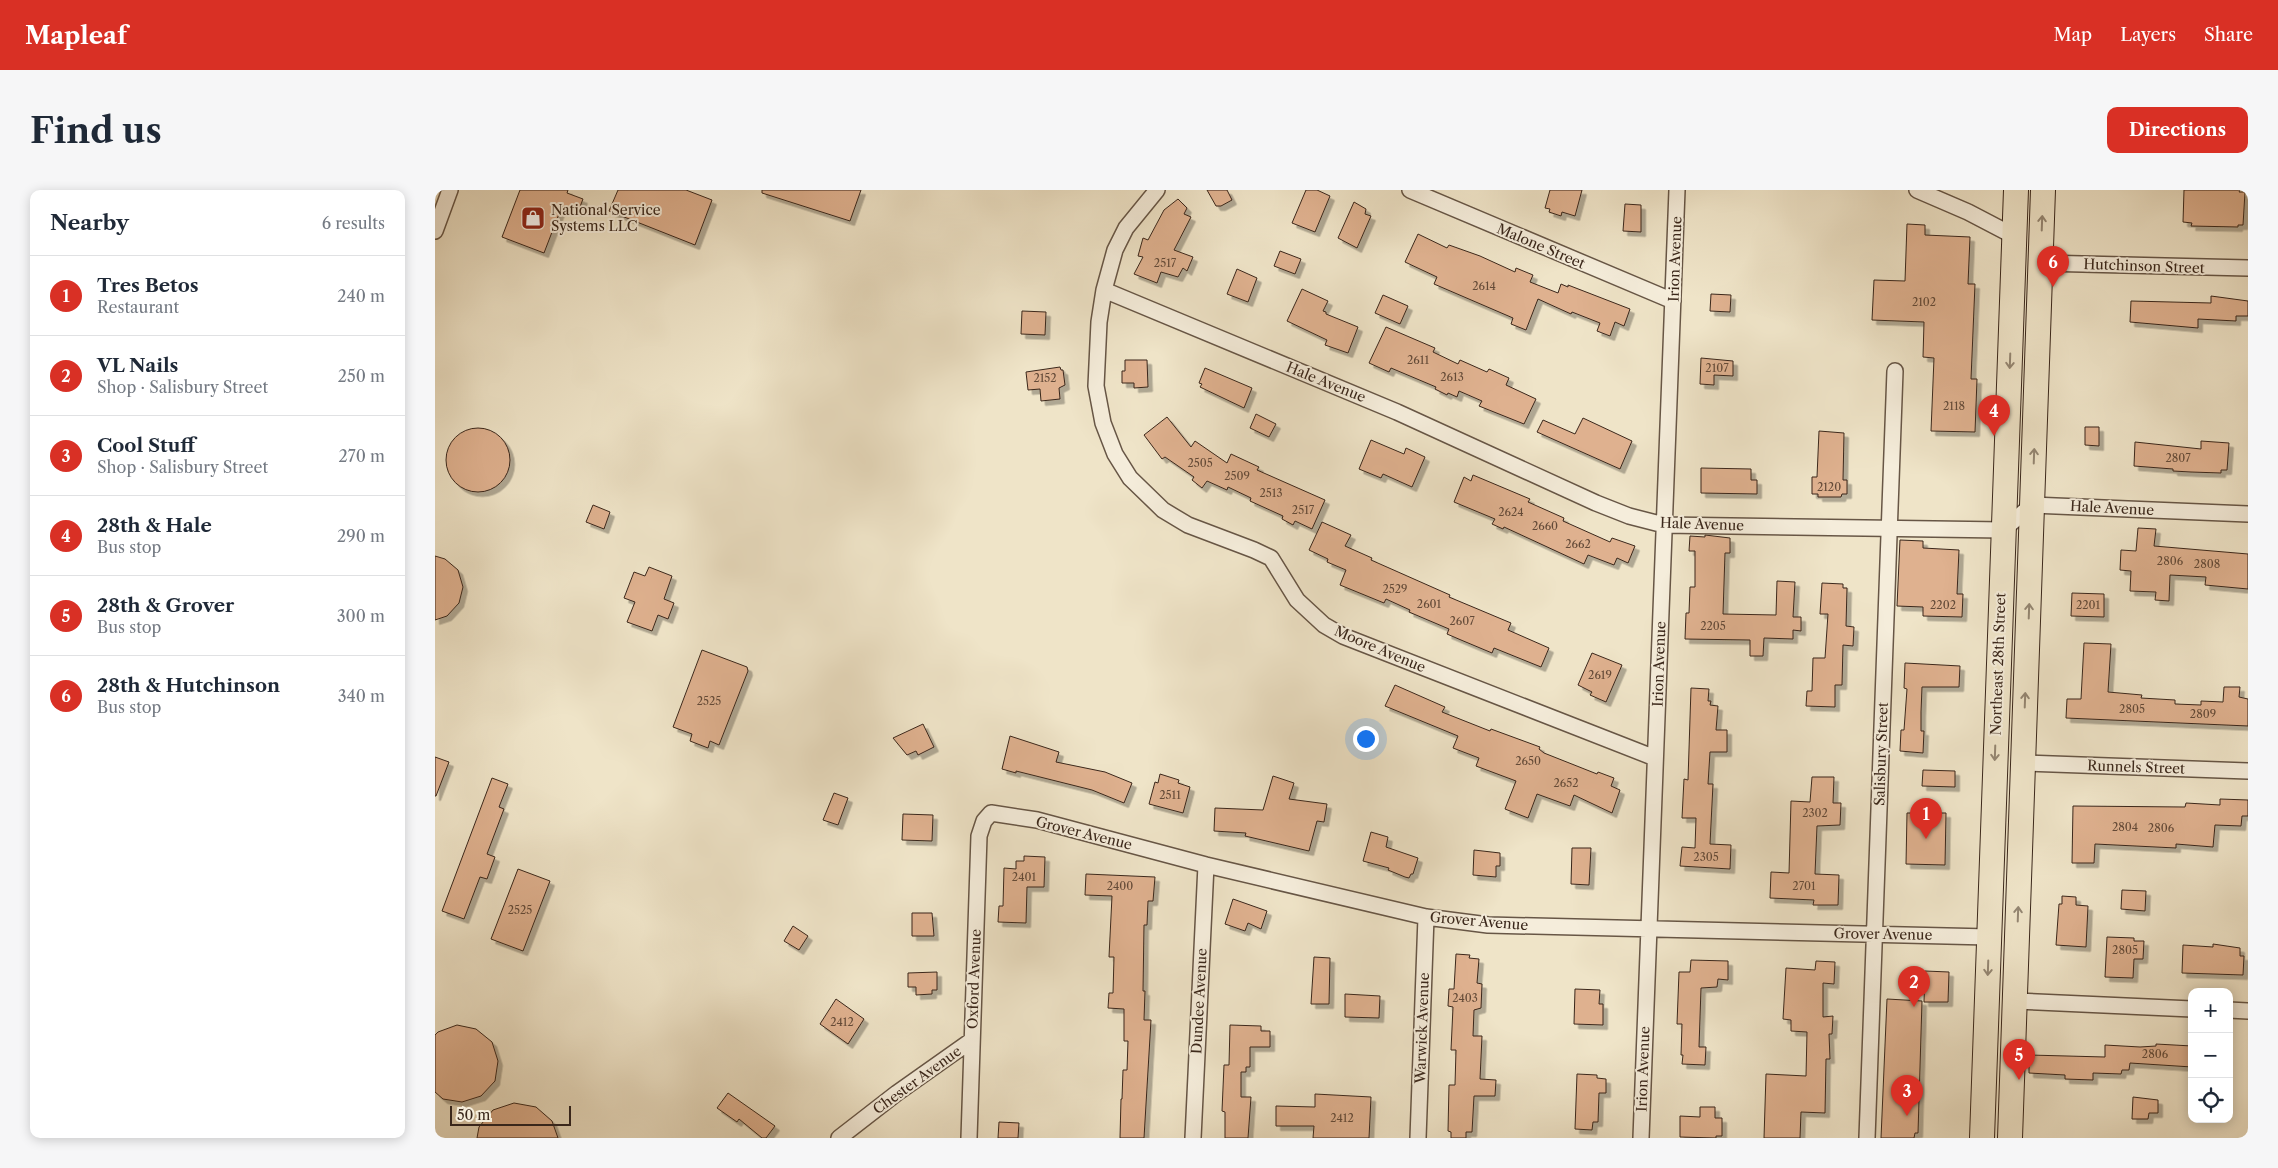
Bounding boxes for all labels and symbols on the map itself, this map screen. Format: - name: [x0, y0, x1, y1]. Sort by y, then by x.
- place label: National Service Systems LLC: [551, 201, 661, 235]
- shop icon: National Service Systems LLC: [520, 205, 546, 231]
- street label: Irion Avenue: [1665, 216, 1685, 302]
- one-way arrow: [2037, 216, 2047, 232]
- street label: Malone Street: [1494, 219, 1588, 273]
- pin: 6: [2037, 246, 2069, 287]
- street label: Hutchinson Street: [2083, 255, 2205, 277]
- house number: 2517: [1154, 256, 1177, 270]
- house number: 2614: [1472, 279, 1496, 293]
- house number: 2102: [1912, 295, 1936, 309]
- house number: 2611: [1407, 353, 1429, 367]
- one-way arrow: [2005, 353, 2014, 369]
- street label: Hale Avenue: [1284, 358, 1369, 406]
- house number: 2107: [1705, 361, 1729, 375]
- house number: 2613: [1440, 370, 1464, 384]
- house number: 2152: [1033, 371, 1057, 385]
- pin: 4: [1978, 395, 2010, 436]
- house number: 2118: [1943, 399, 1965, 413]
- one-way arrow: [2029, 448, 2039, 464]
- house number: 2807: [2165, 451, 2191, 465]
- house number: 2505: [1187, 456, 1213, 470]
- house number: 2509: [1224, 469, 1250, 483]
- house number: 2120: [1817, 480, 1841, 494]
- house number: 2513: [1260, 486, 1282, 500]
- street label: Hale Avenue: [2069, 497, 2155, 519]
- house number: 2517: [1292, 503, 1315, 517]
- house number: 2624: [1498, 505, 1524, 519]
- street label: Hale Avenue: [1660, 514, 1745, 534]
- house number: 2660: [1532, 519, 1558, 533]
- house number: 2662: [1565, 537, 1591, 551]
- house number: 2806: [2157, 554, 2184, 568]
- house number: 2808: [2194, 557, 2220, 571]
- house number: 2529: [1382, 582, 1408, 596]
- street label: Northeast 28th Street: [1987, 592, 2009, 736]
- house number: 2601: [1417, 597, 1442, 611]
- house number: 2202: [1930, 598, 1956, 612]
- house number: 2201: [2076, 598, 2100, 612]
- one-way arrow: [2024, 603, 2033, 619]
- house number: 2607: [1449, 614, 1475, 628]
- house number: 2205: [1700, 619, 1726, 633]
- street label: Irion Avenue: [1649, 621, 1669, 707]
- street label: Moore Avenue: [1332, 622, 1429, 676]
- house number: 2619: [1588, 668, 1612, 682]
- one-way arrow: [2021, 692, 2030, 708]
- house number: 2525: [697, 694, 721, 708]
- street label: Salisbury Street: [1870, 702, 1892, 806]
- house number: 2805: [2119, 702, 2145, 716]
- house number: 2809: [2190, 707, 2216, 721]
- your location: [1353, 726, 1379, 752]
- one-way arrow: [1991, 745, 2000, 761]
- house number: 2650: [1515, 754, 1541, 768]
- street label: Runnels Street: [2087, 756, 2185, 778]
- house number: 2652: [1553, 776, 1579, 790]
- house number: 2511: [1159, 788, 1181, 802]
- pin: 1: [1910, 798, 1942, 839]
- house number: 2302: [1802, 806, 1828, 820]
- street label: Grover Avenue: [1034, 812, 1134, 854]
- house number: 2804: [2112, 820, 2138, 834]
- house number: 2806: [2148, 821, 2175, 835]
- house number: 2305: [1693, 850, 1719, 864]
- house number: 2401: [1012, 870, 1037, 884]
- house number: 2400: [1107, 879, 1133, 893]
- house number: 2701: [1792, 879, 1816, 893]
- house number: 2525: [508, 903, 532, 917]
- one-way arrow: [2013, 907, 2023, 923]
- street label: Grover Avenue: [1429, 908, 1529, 934]
- street label: Grover Avenue: [1833, 924, 1933, 944]
- street label: Oxford Avenue: [963, 928, 985, 1029]
- house number: 2805: [2112, 943, 2138, 957]
- street label: Dundee Avenue: [1187, 948, 1211, 1054]
- one-way arrow: [1983, 960, 1992, 976]
- pin: 2: [1898, 966, 1930, 1007]
- street label: Warwick Avenue: [1411, 972, 1433, 1085]
- house number: 2403: [1452, 991, 1478, 1005]
- house number: 2412: [830, 1015, 854, 1029]
- street label: Irion Avenue: [1633, 1026, 1653, 1112]
- pin: 5: [2003, 1039, 2035, 1080]
- street label: Chester Avenue: [869, 1042, 965, 1118]
- house number: 2806: [2142, 1047, 2169, 1061]
- pin: 3: [1891, 1075, 1923, 1116]
- scale bar: [450, 1103, 571, 1126]
- house number: 2412: [1330, 1111, 1354, 1125]

